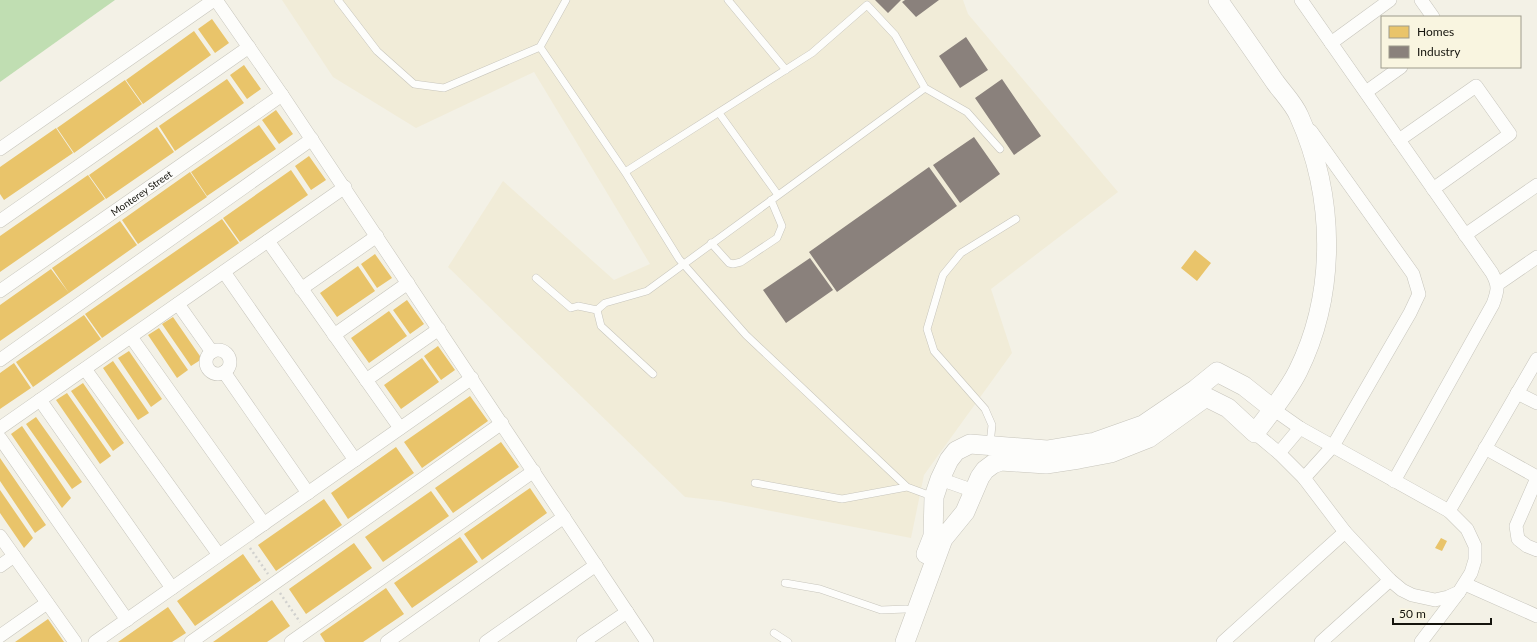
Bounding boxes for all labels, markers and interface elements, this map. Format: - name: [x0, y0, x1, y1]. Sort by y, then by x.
- legend: [1381, 16, 1521, 68]
- text: Homes: [1417, 24, 1454, 39]
- text: Industry: [1417, 44, 1461, 59]
- street label: Monterey Street: [108, 167, 174, 218]
- scale bar: [1393, 600, 1491, 626]
- text: 50 m: [1399, 606, 1426, 621]

